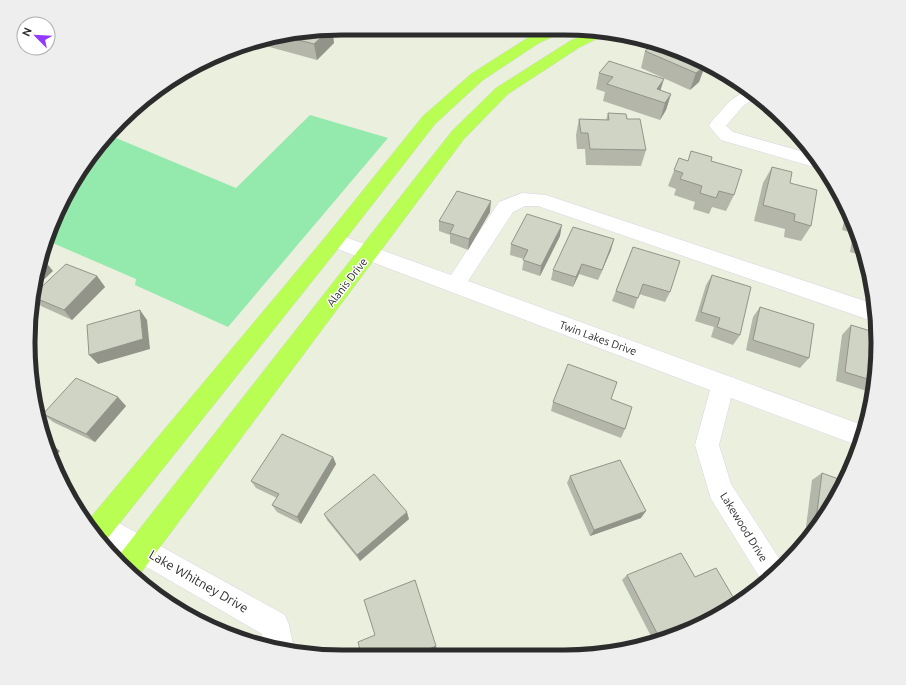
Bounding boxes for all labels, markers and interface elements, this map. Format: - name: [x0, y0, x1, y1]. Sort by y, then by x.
- north arrow: [16, 16, 56, 56]
- text: N: [20, 26, 34, 38]
- street label: Alanis Drive: [324, 255, 370, 309]
- street label: Twin Lakes Drive: [558, 318, 638, 358]
- street label: Lakewood Drive: [718, 490, 770, 564]
- street label: Lake Whitney Drive: [147, 547, 251, 615]

